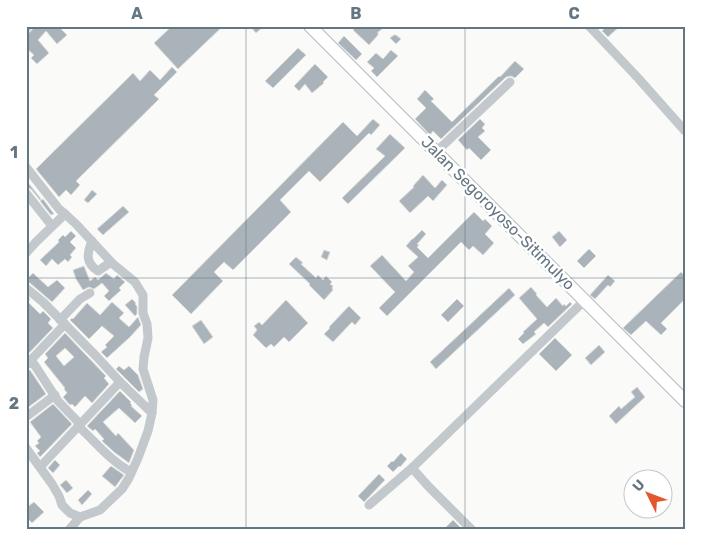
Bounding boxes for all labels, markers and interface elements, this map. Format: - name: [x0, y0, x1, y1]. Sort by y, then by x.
- text: A: [131, 4, 143, 23]
- text: B: [350, 4, 362, 23]
- text: C: [568, 4, 580, 23]
- street label: Jalan Segoroyoso-Sitimulyo: [417, 132, 579, 294]
- text: 1: [10, 143, 18, 162]
- text: 2: [9, 394, 19, 413]
- north arrow: [624, 468, 674, 518]
- text: U: [629, 476, 648, 495]

